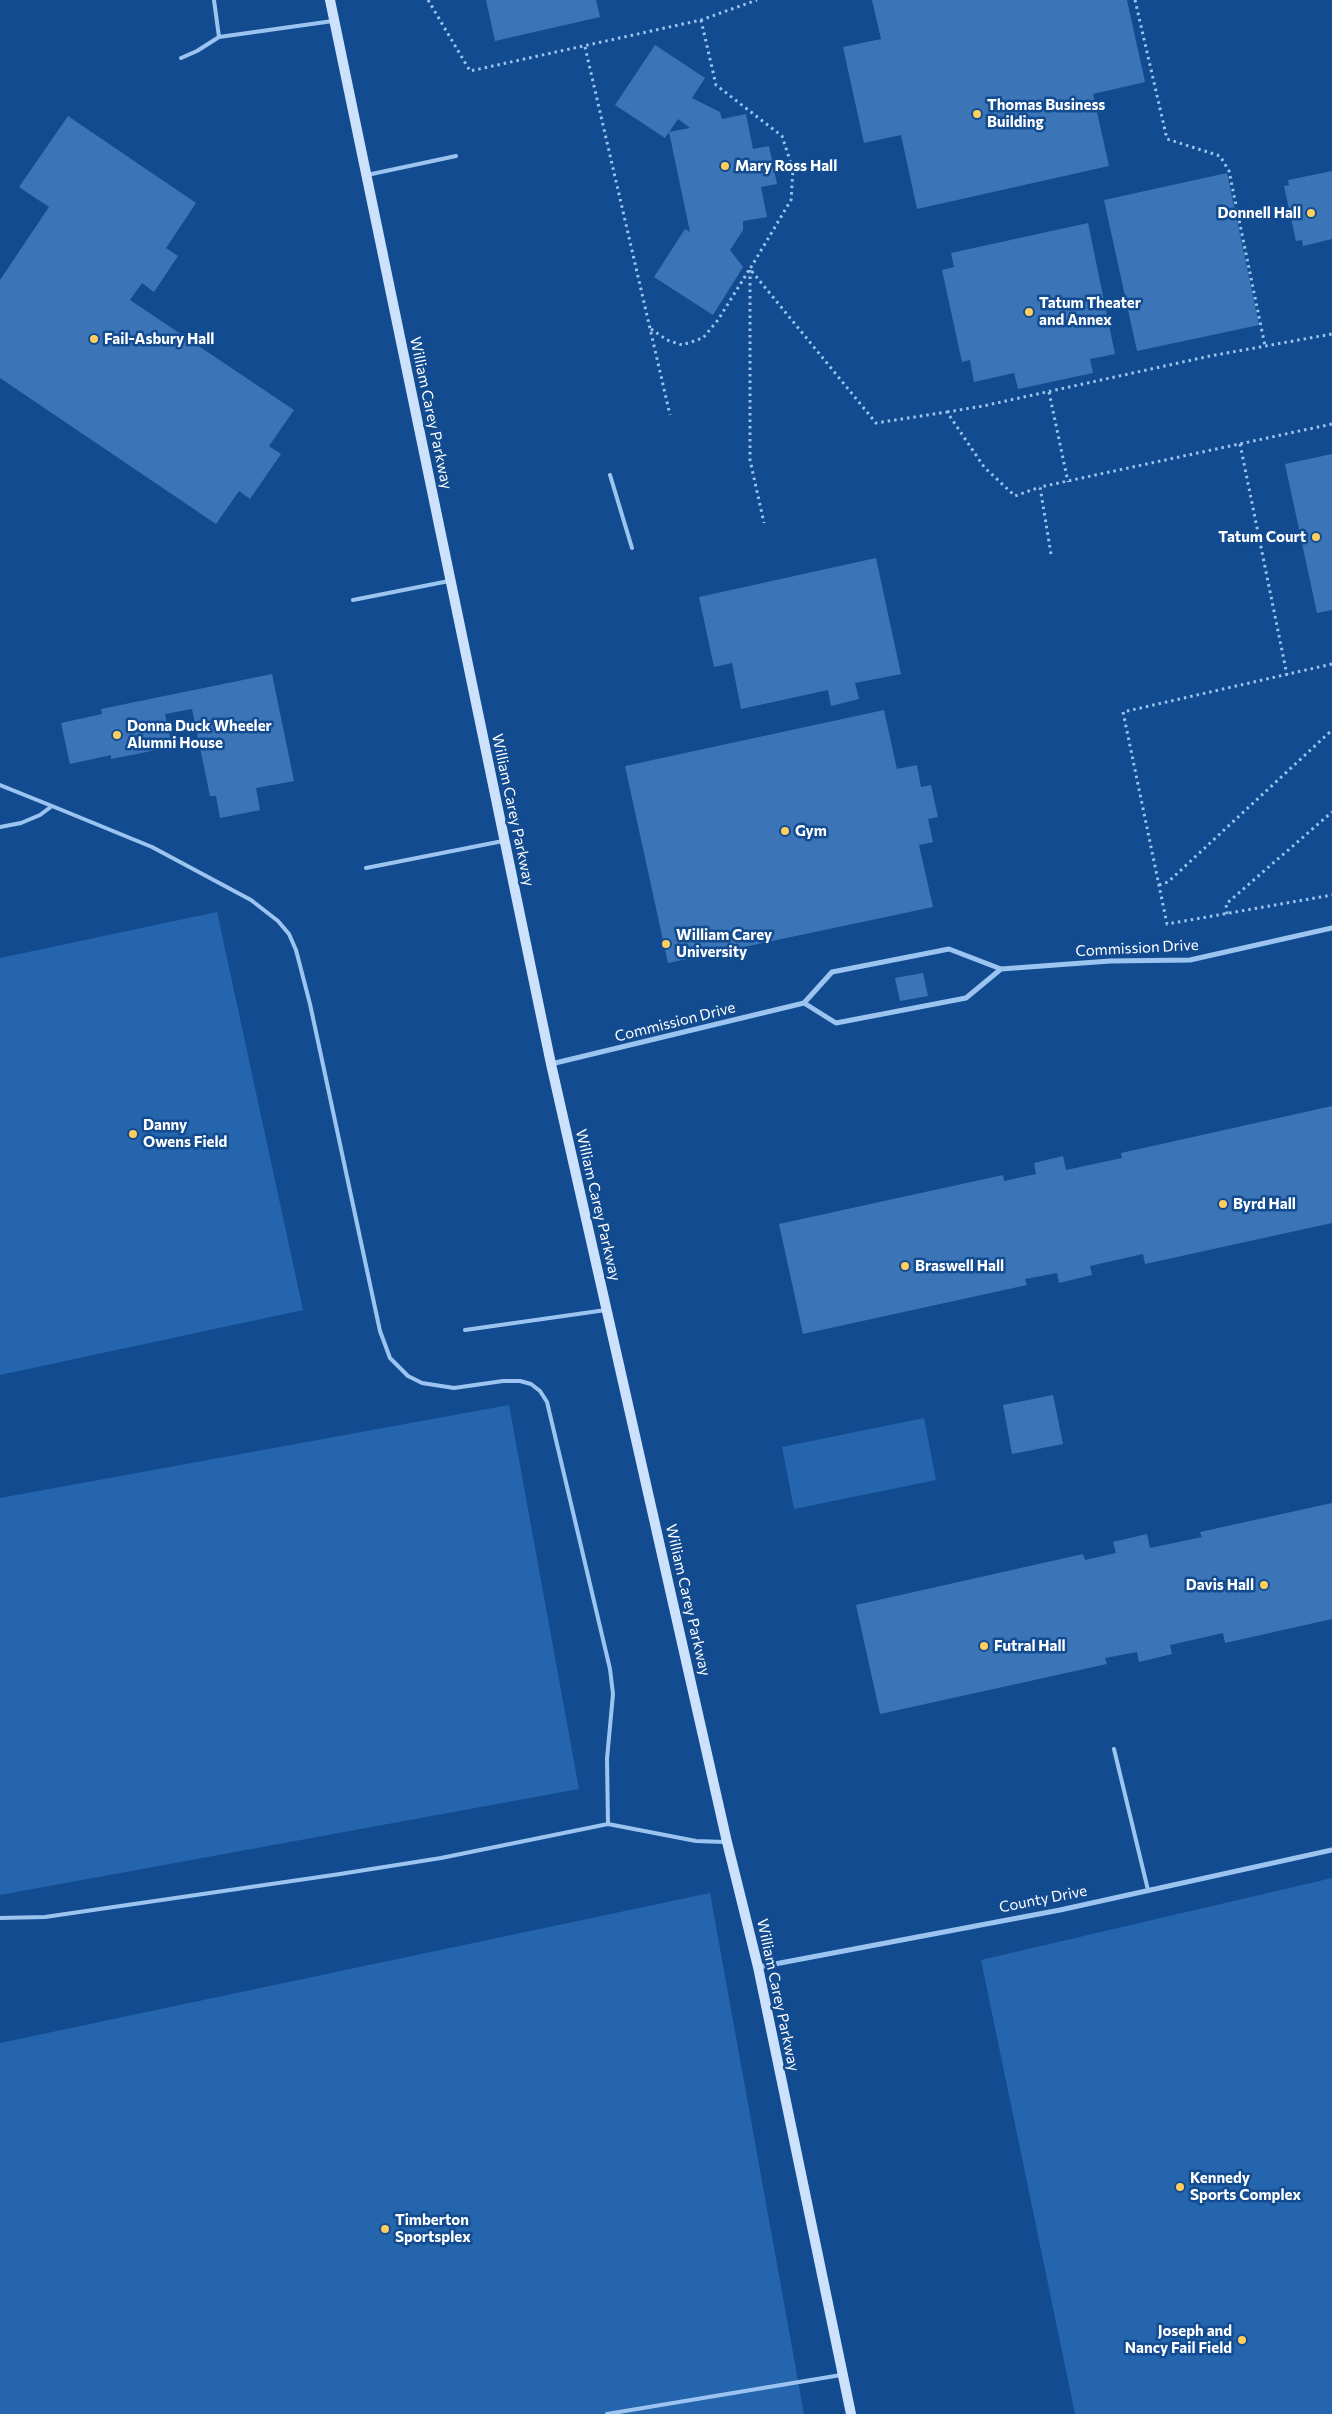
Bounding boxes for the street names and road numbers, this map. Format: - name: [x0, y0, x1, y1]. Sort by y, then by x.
- street label: William Carey Parkway: [406, 335, 456, 491]
- street label: William Carey Parkway: [488, 732, 538, 888]
- street label: Commission Drive: [1075, 936, 1199, 960]
- street label: Commission Drive: [613, 998, 737, 1046]
- street label: William Carey Parkway: [572, 1127, 624, 1283]
- street label: William Carey Parkway: [662, 1522, 714, 1678]
- street label: County Drive: [997, 1882, 1089, 1916]
- street label: William Carey Parkway: [753, 1917, 803, 2073]

